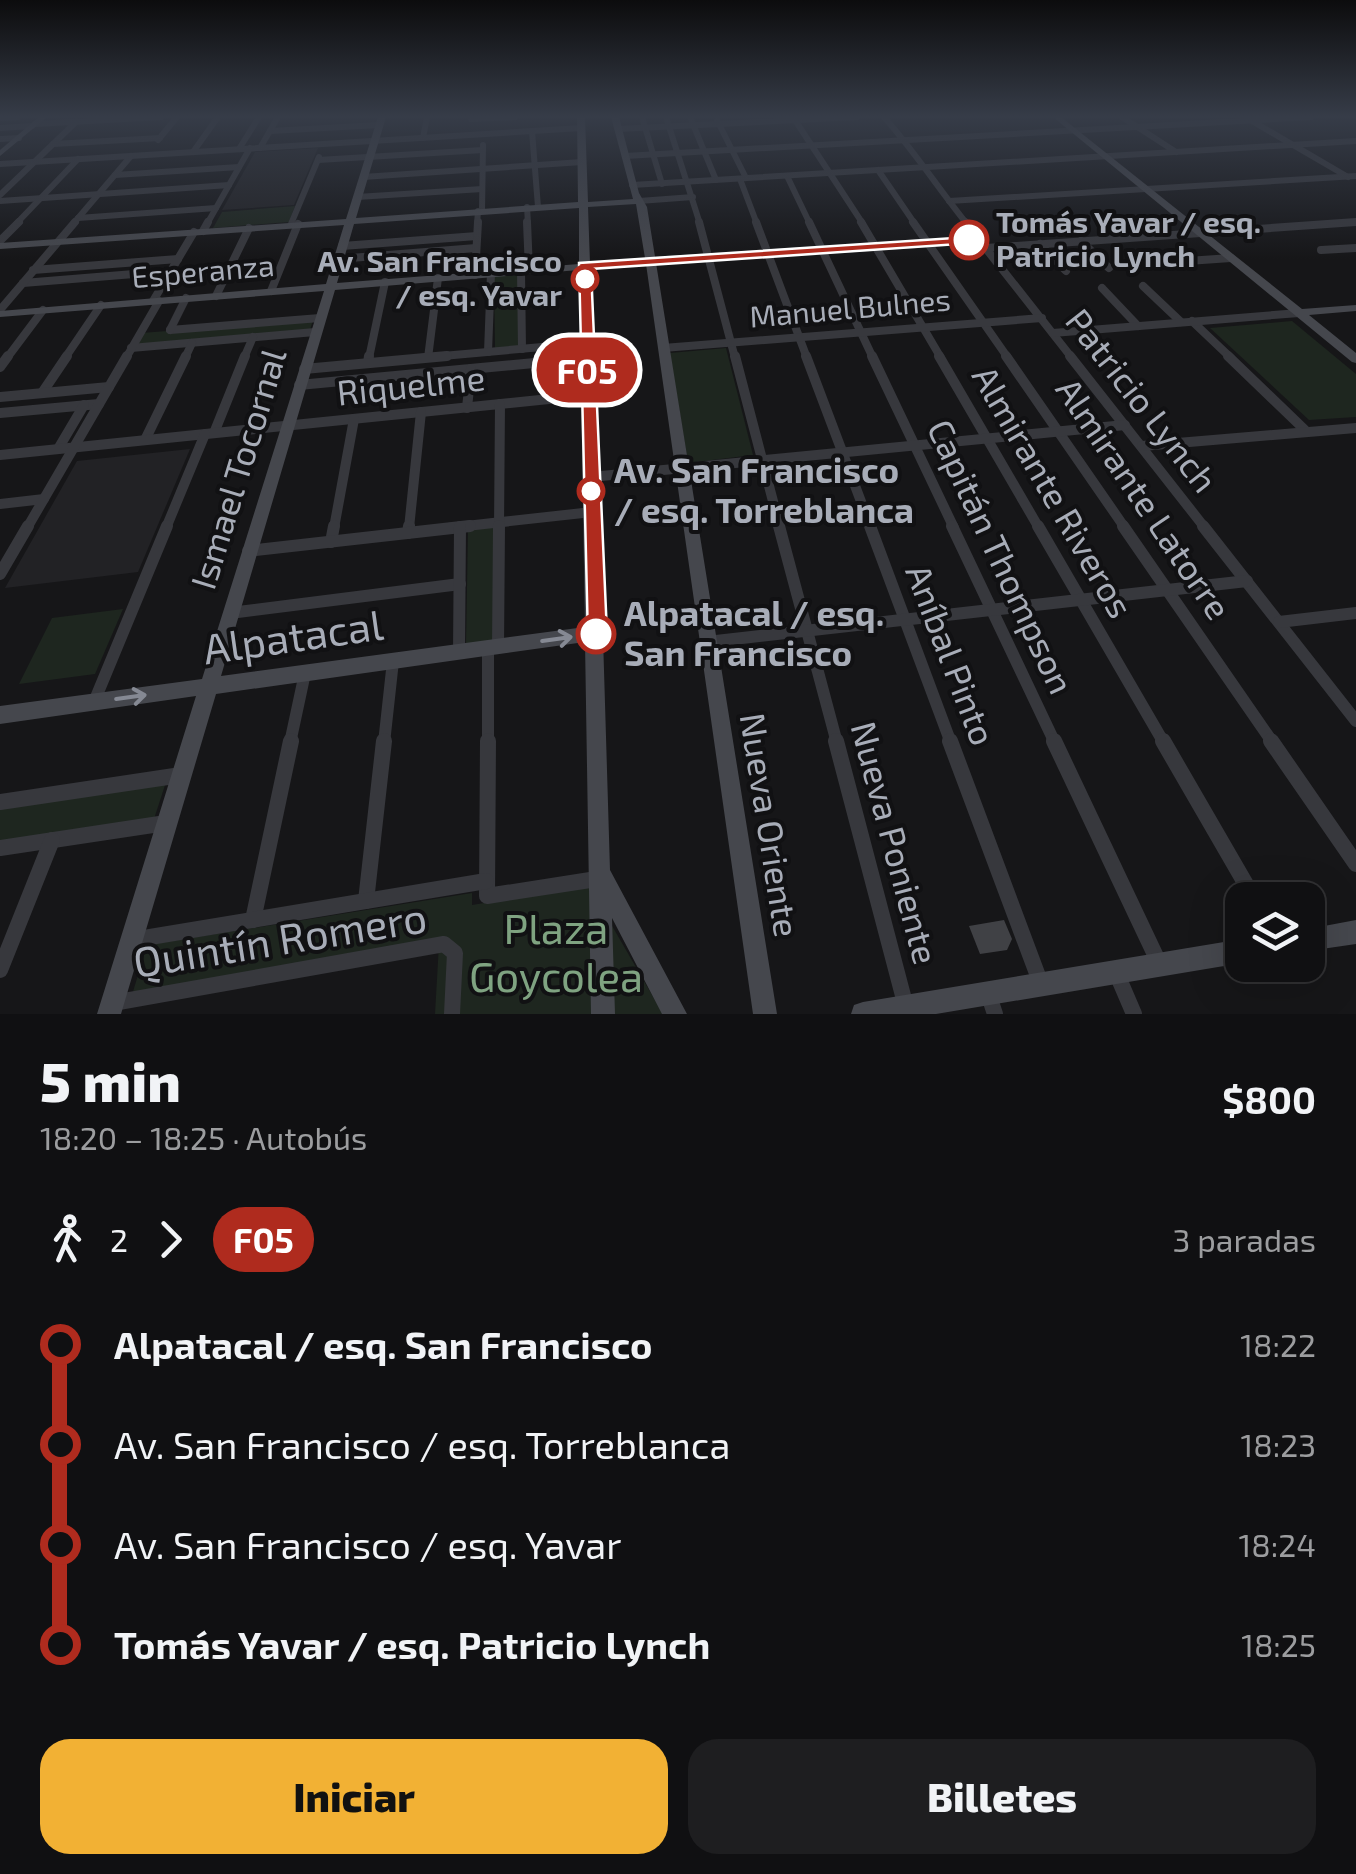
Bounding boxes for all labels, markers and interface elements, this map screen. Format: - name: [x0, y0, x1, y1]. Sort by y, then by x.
- place label: Tomás Yavar / esq. Patricio Lynch: [996, 203, 1261, 274]
- marker: Tomás Yavar / esq. Patricio Lynch: [950, 221, 988, 259]
- place label: Av. San Francisco / esq. Yavar: [318, 242, 562, 312]
- street label: Esperanza: [130, 246, 276, 294]
- marker: Av. San Francisco / esq. Yavar: [572, 266, 598, 292]
- street label: Manuel Bulnes: [748, 280, 952, 334]
- street label: Patricio Lynch: [1058, 300, 1227, 500]
- line badge: F05: [530, 338, 644, 402]
- street label: Ismael Tocornal: [181, 343, 294, 594]
- text: F05: [557, 349, 617, 391]
- street label: Riquelme: [335, 355, 487, 413]
- street label: Almirante Riveros: [965, 358, 1143, 624]
- street label: Almirante Latorre: [1048, 369, 1241, 626]
- street label: Capitán Thompson: [920, 412, 1084, 700]
- place label: Av. San Francisco / esq. Torreblanca: [614, 448, 914, 530]
- marker: Av. San Francisco / esq. Torreblanca: [578, 478, 604, 504]
- street label: Aníbal Pinto: [898, 558, 1006, 751]
- place label: Alpatacal / esq. San Francisco: [624, 591, 884, 673]
- street label: Alpatacal: [200, 598, 386, 672]
- marker: Alpatacal / esq. San Francisco: [577, 615, 615, 653]
- one-way arrow: [541, 629, 573, 647]
- one-way arrow: [115, 688, 147, 706]
- street label: Nueva Oriente: [733, 710, 809, 940]
- street label: Nueva Poniente: [843, 717, 948, 968]
- map controls: [1225, 882, 1325, 982]
- button: layers: [1225, 882, 1325, 982]
- street label: Quintín Romero: [130, 890, 430, 987]
- park label: Plaza Goycolea: [469, 902, 643, 1000]
- text: 5 min: [40, 1047, 181, 1113]
- text: $800: [1222, 1076, 1316, 1122]
- text: 18:20 – 18:25 · Autobús: [40, 1118, 367, 1156]
- icon: walk: [40, 1212, 95, 1267]
- icon: forward: [143, 1212, 198, 1267]
- text: F05: [233, 1218, 294, 1260]
- text: 2: [110, 1220, 128, 1258]
- text: 3 paradas: [1172, 1220, 1316, 1258]
- text: Alpatacal / esq. San Francisco: [114, 1321, 652, 1367]
- text: 18:22: [1240, 1325, 1316, 1363]
- text: Av. San Francisco / esq. Torreblanca: [114, 1421, 730, 1467]
- text: 18:23: [1241, 1425, 1316, 1463]
- text: Av. San Francisco / esq. Yavar: [114, 1521, 621, 1567]
- text: 18:24: [1239, 1525, 1316, 1563]
- text: Tomás Yavar / esq. Patricio Lynch: [114, 1621, 710, 1667]
- text: 18:25: [1241, 1625, 1316, 1663]
- button: Iniciar: [40, 1739, 668, 1854]
- button: Billetes: [688, 1739, 1316, 1854]

